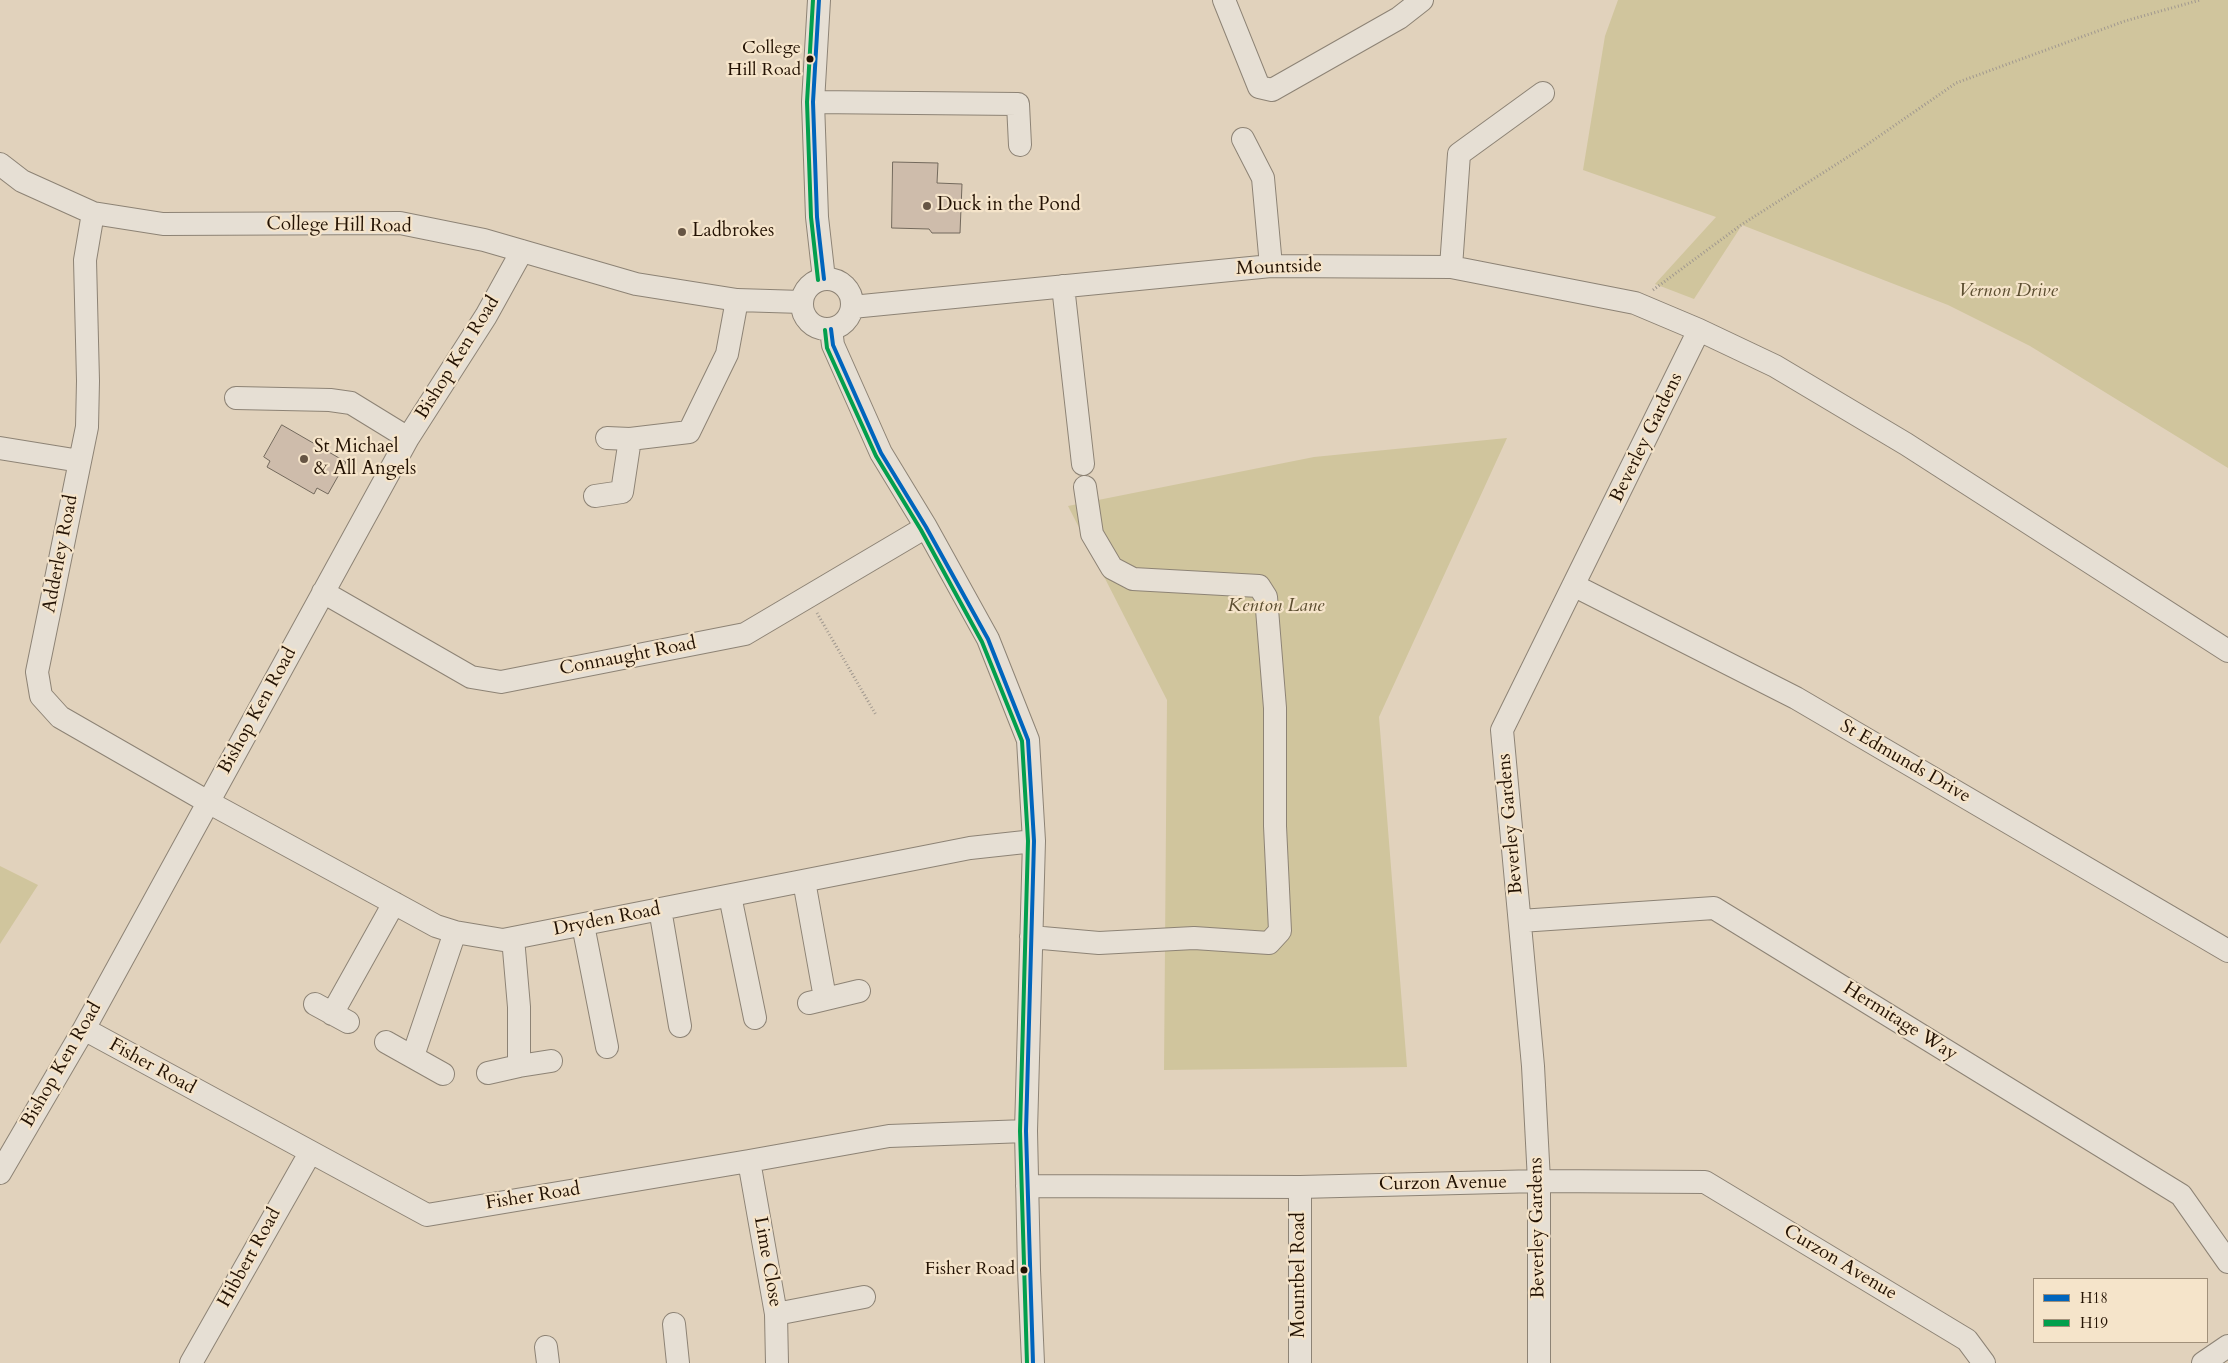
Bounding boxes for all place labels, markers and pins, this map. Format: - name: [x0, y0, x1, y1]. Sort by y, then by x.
- place label: College Hill Road: [727, 38, 801, 80]
- marker: College Hill Road: [805, 54, 815, 64]
- place label: Duck in the Pond: [937, 195, 1081, 217]
- marker: Duck in the Pond: [921, 200, 933, 212]
- place label: Ladbrokes: [692, 221, 774, 243]
- marker: Ladbrokes: [676, 226, 688, 238]
- place label: St Michael & All Angels: [314, 437, 416, 481]
- marker: St Michael & All Angels: [298, 453, 310, 465]
- place label: Fisher Road: [925, 1259, 1015, 1281]
- marker: Fisher Road: [1019, 1265, 1029, 1275]

